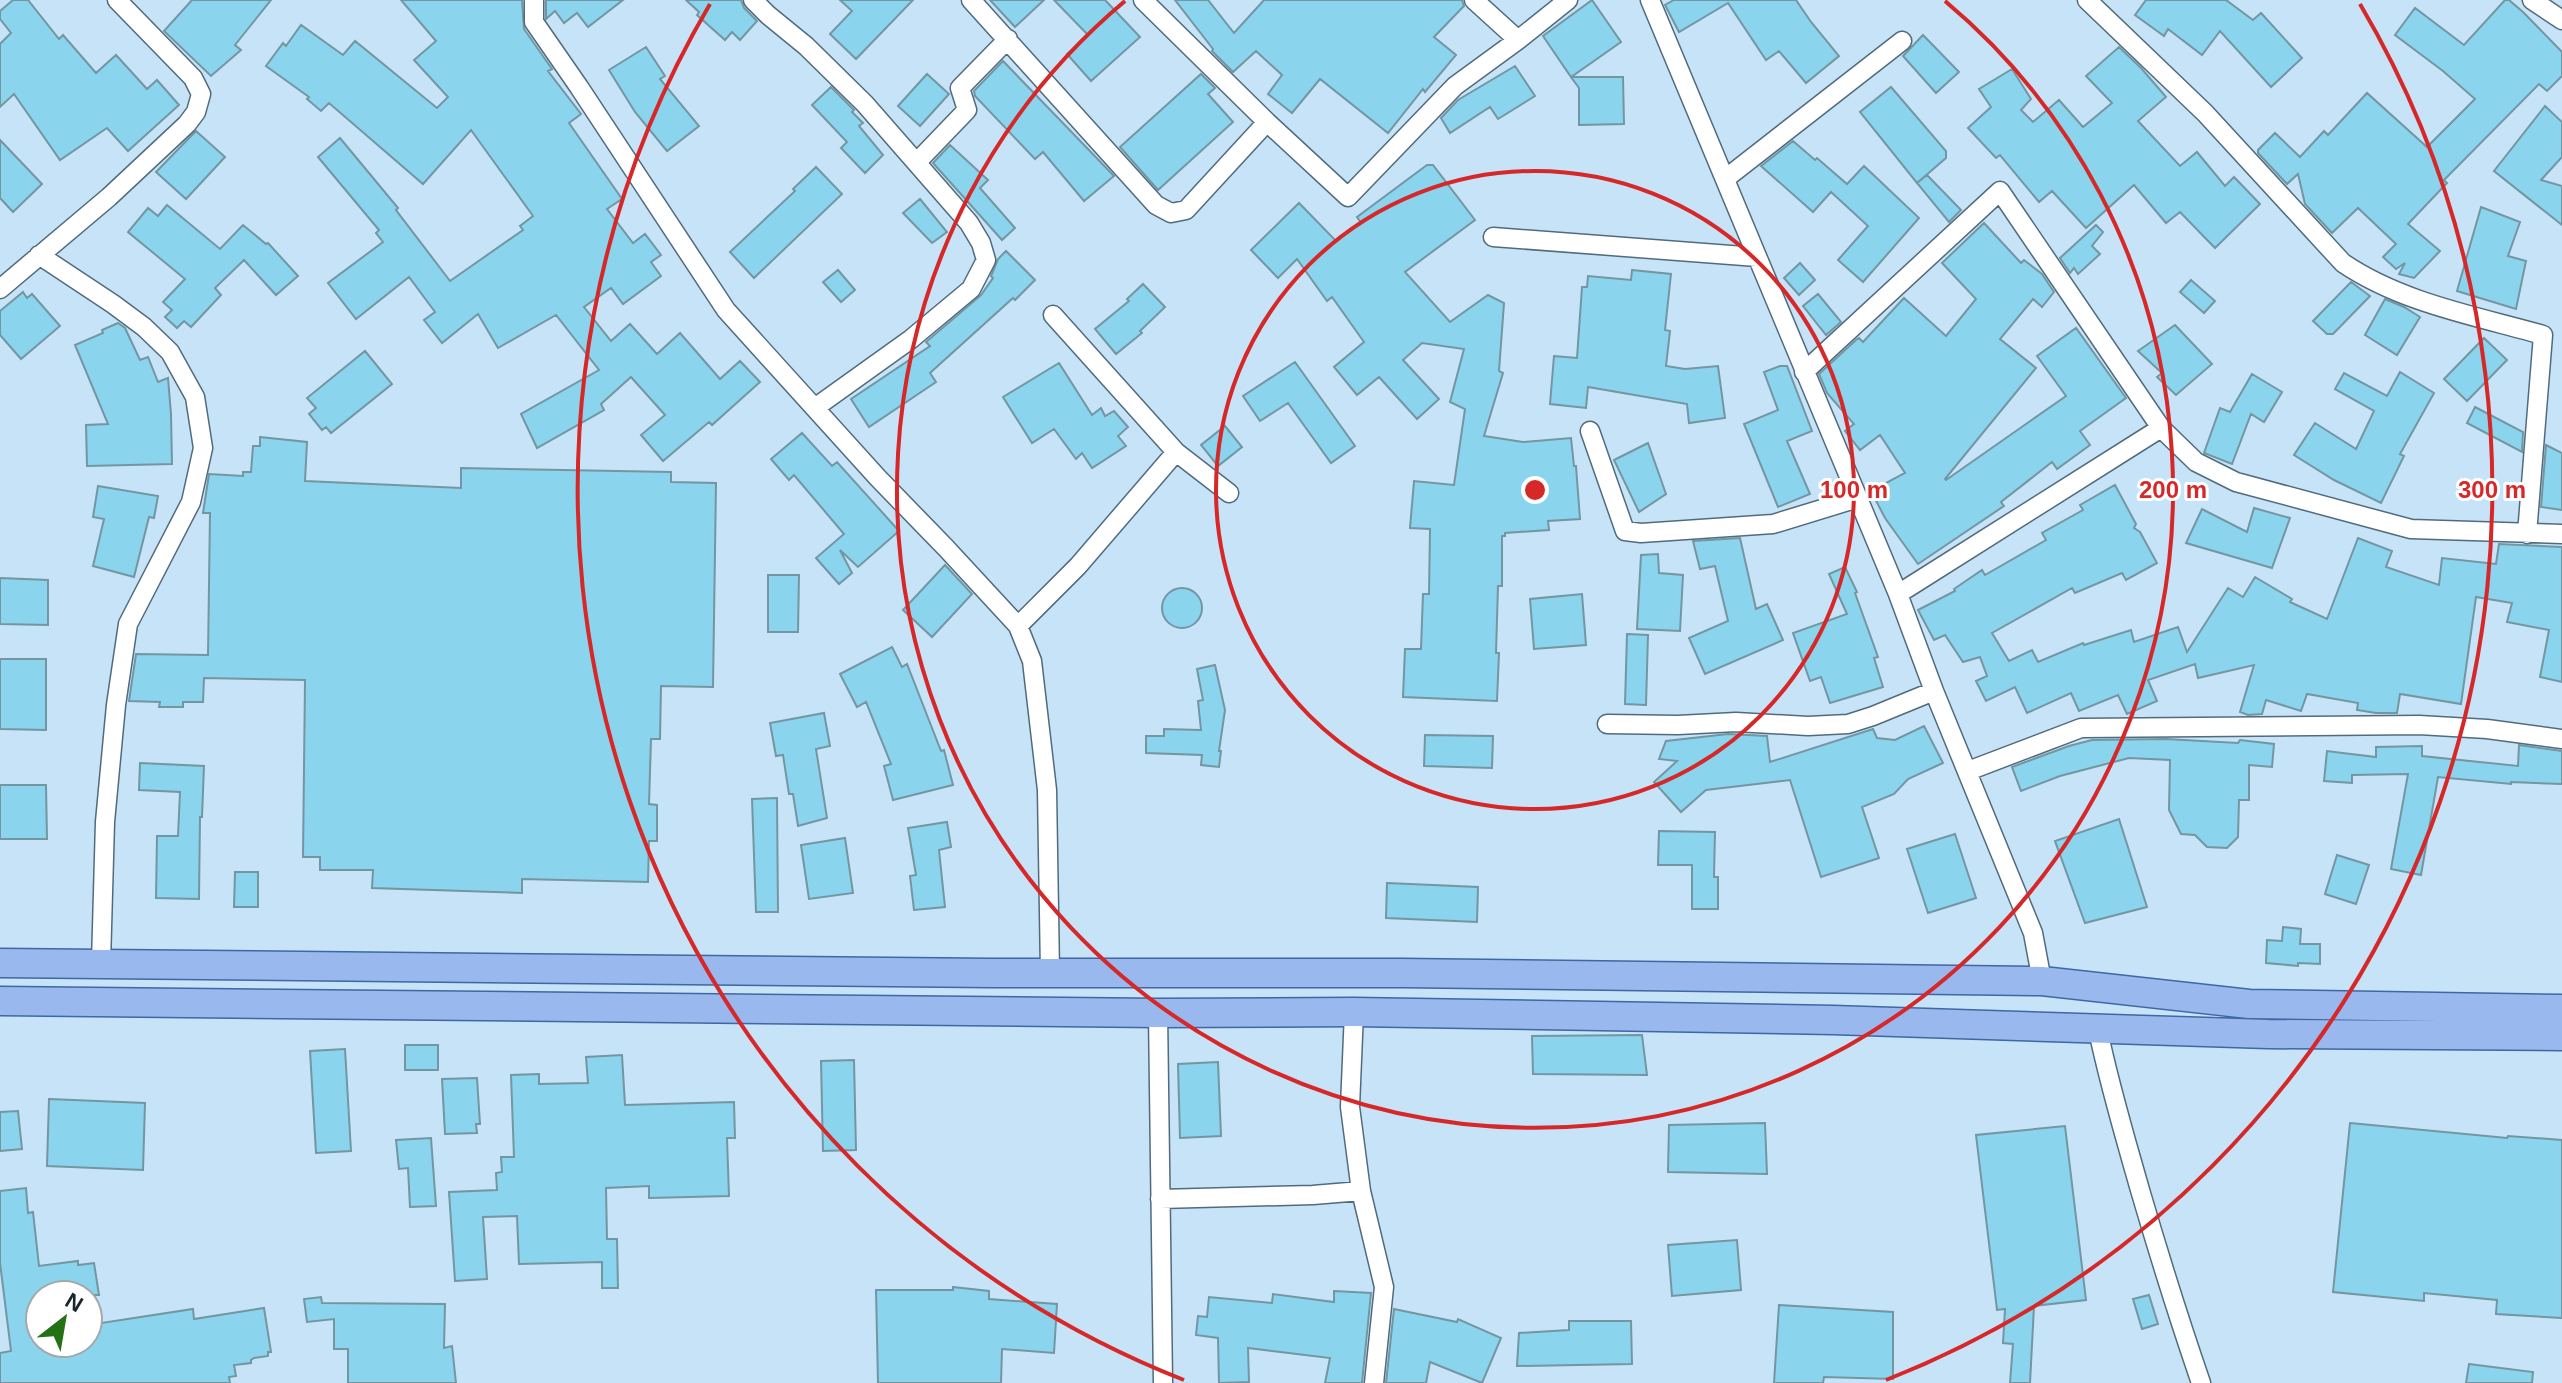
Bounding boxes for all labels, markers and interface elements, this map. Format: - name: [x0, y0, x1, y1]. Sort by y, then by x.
- centre of rings: [1521, 476, 1549, 504]
- text: 100 m: [1820, 476, 1888, 503]
- text: 200 m: [2139, 476, 2207, 503]
- text: 300 m: [2458, 476, 2526, 503]
- north arrow: [24, 1279, 104, 1359]
- text: N: [61, 1287, 87, 1317]

